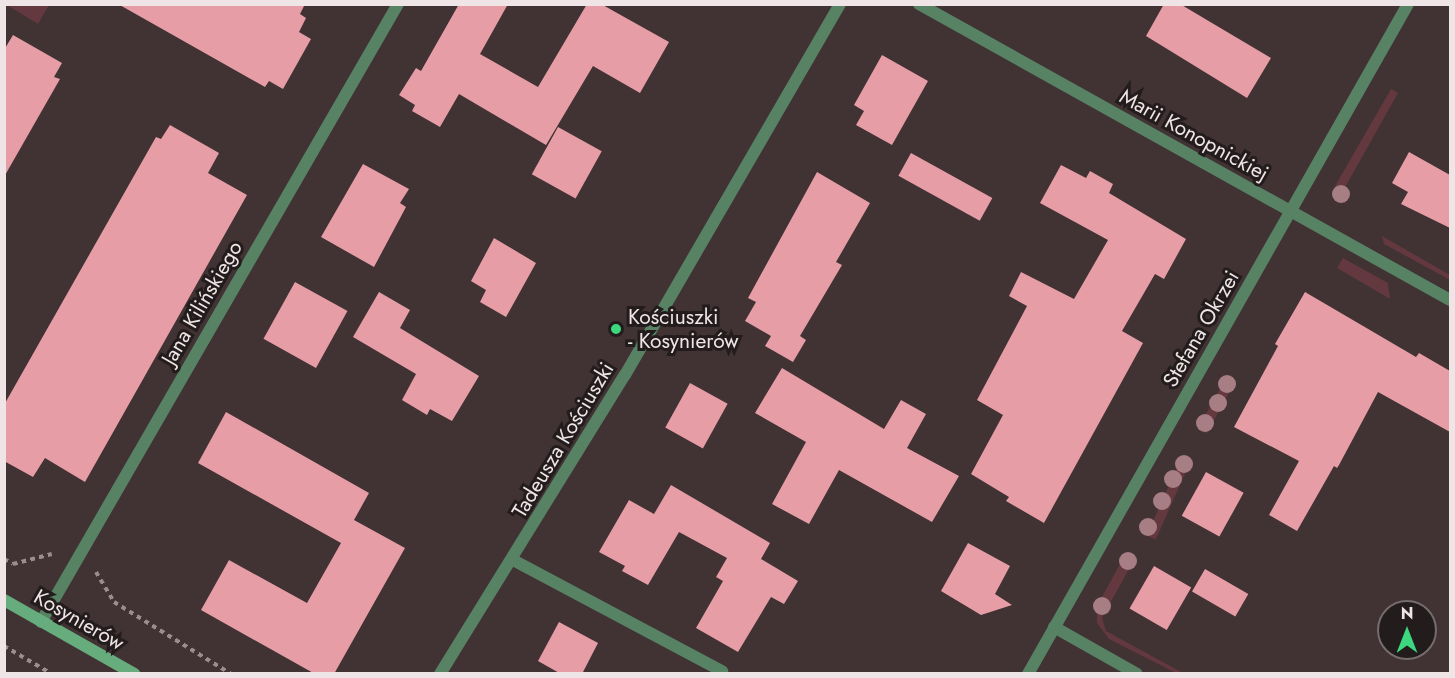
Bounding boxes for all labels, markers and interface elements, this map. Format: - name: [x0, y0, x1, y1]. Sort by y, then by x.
- street label: Marii Konopnickiej: [1115, 84, 1273, 186]
- street label: Jana Kilińskiego: [156, 237, 248, 369]
- street label: Stefana Okrzei: [1158, 266, 1244, 392]
- place label: Kościuszki - Kosynierów: [628, 304, 739, 354]
- marker: Kościuszki - Kosynierów: [609, 322, 623, 336]
- street label: Tadeusza Kościuszki: [507, 358, 619, 522]
- street label: Kosynierów: [29, 584, 129, 656]
- north arrow: [1377, 600, 1437, 660]
- text: N: [1401, 602, 1413, 625]

